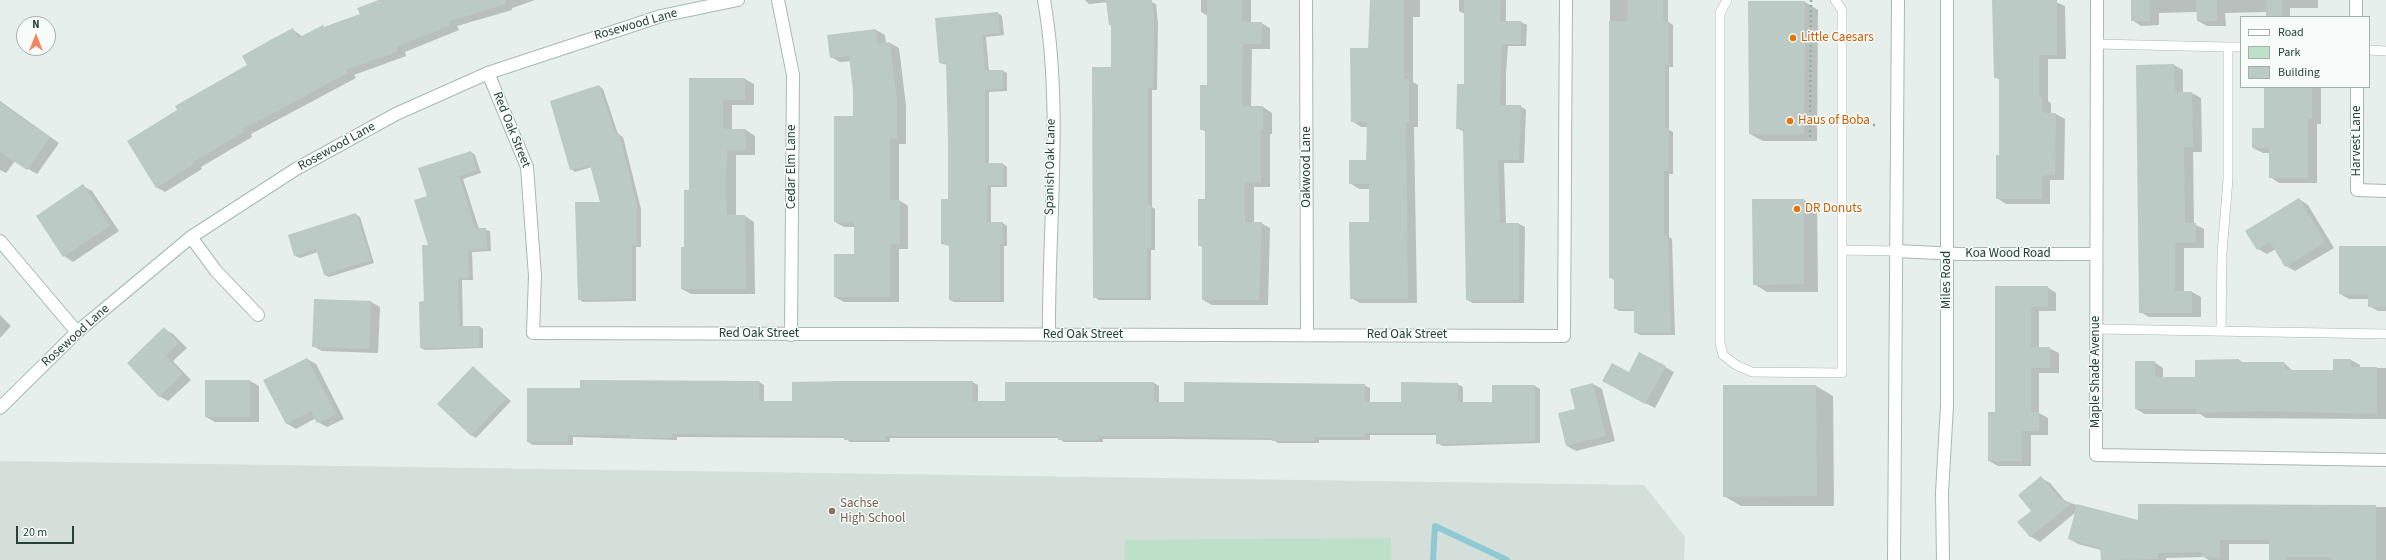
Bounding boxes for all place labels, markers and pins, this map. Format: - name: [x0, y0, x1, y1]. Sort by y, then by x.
- place label: Little Caesars: [1801, 30, 1874, 46]
- marker: Little Caesars: [1788, 33, 1798, 43]
- place label: Haus of Boba: [1798, 113, 1870, 129]
- marker: Haus of Boba: [1785, 116, 1795, 126]
- place label: DR Donuts: [1805, 201, 1862, 217]
- marker: DR Donuts: [1792, 204, 1802, 214]
- place label: Sachse High School: [840, 496, 905, 527]
- marker: Sachse High School: [827, 506, 837, 516]

